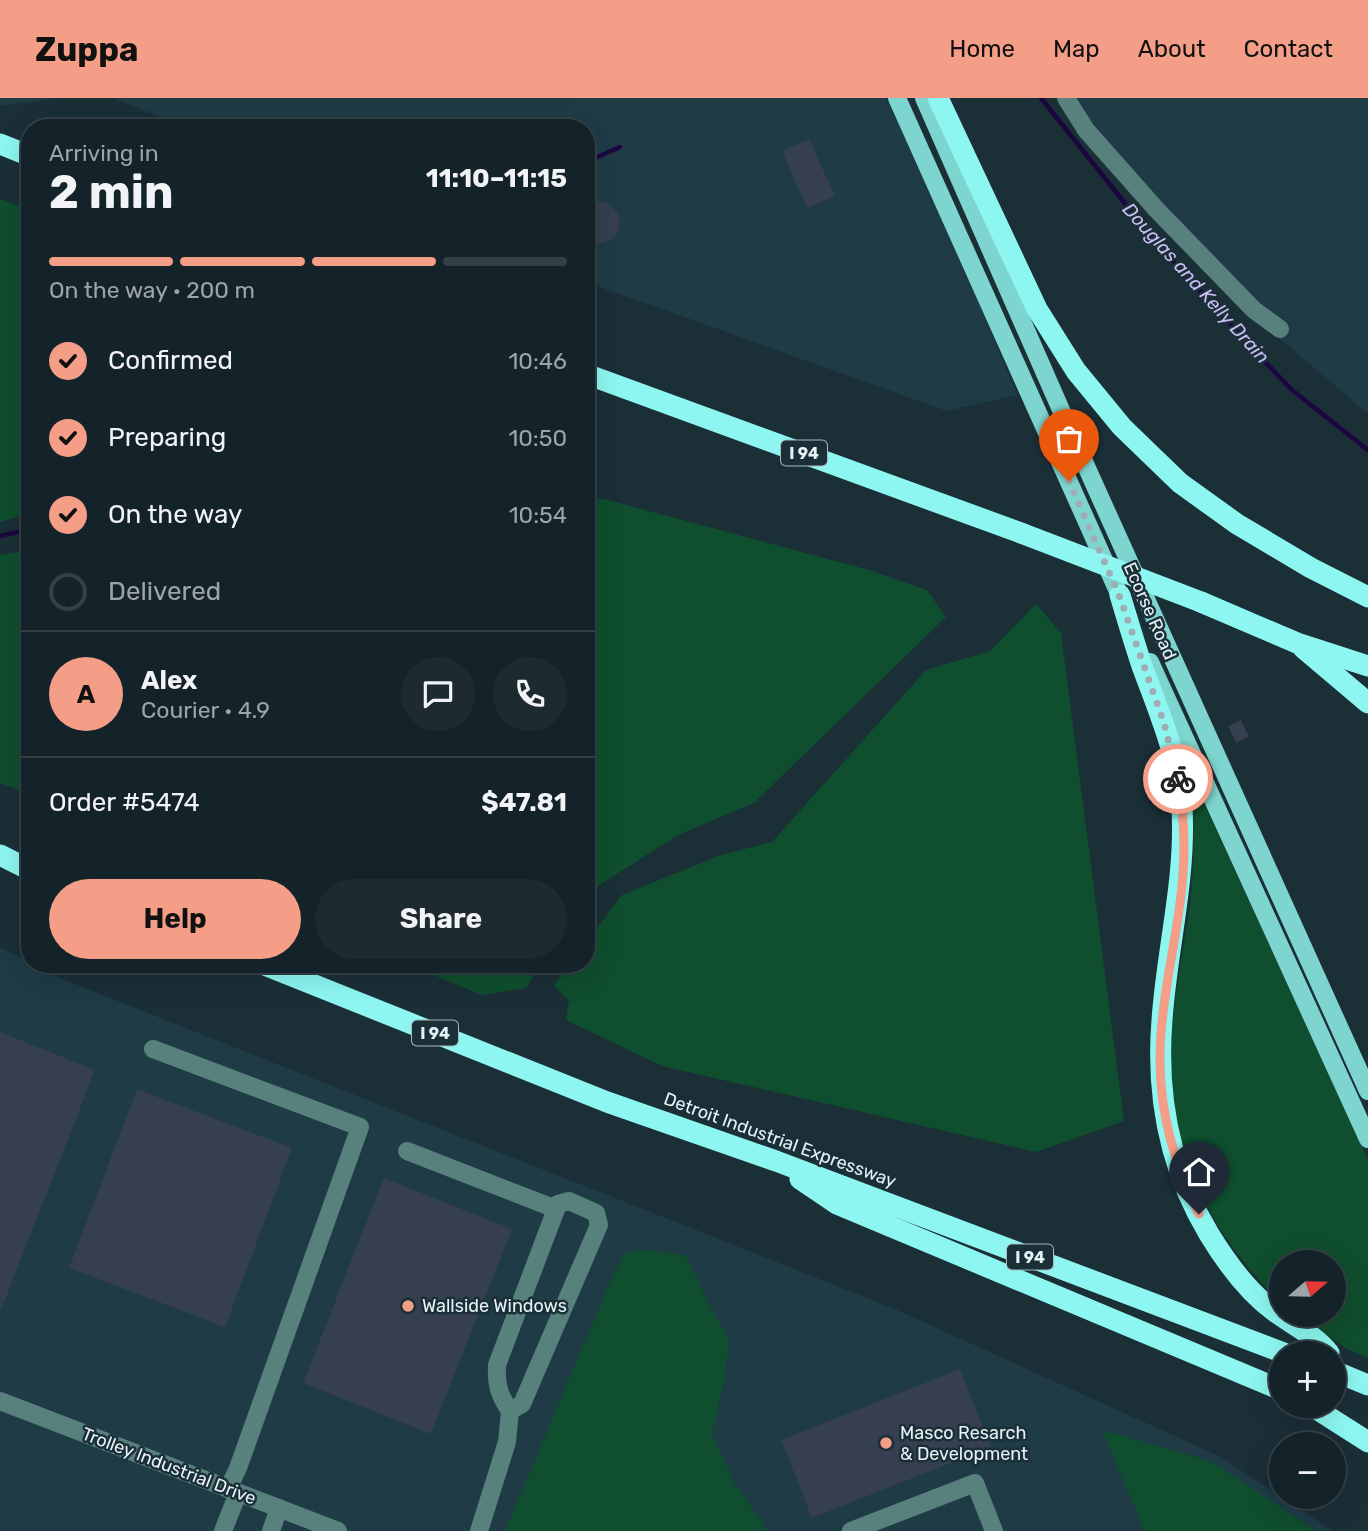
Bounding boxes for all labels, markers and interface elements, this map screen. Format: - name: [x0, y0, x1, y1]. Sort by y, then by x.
- text: Zuppa: [35, 30, 138, 69]
- text: Home: [949, 35, 1015, 63]
- text: Map: [1053, 35, 1100, 63]
- text: About: [1138, 35, 1206, 63]
- text: Contact: [1244, 35, 1333, 63]
- text: Arriving in: [49, 139, 159, 167]
- text: 11:10–11:15: [426, 163, 567, 194]
- text: 2 min: [49, 165, 174, 220]
- water label: Douglas and Kelly Drain: [1118, 198, 1274, 368]
- text: On the way · 200 m: [49, 276, 255, 304]
- icon: check: [49, 342, 87, 380]
- text: Confirmed: [108, 345, 233, 376]
- text: 10:46: [509, 347, 567, 375]
- pin: [1039, 409, 1099, 481]
- icon: check: [49, 419, 87, 457]
- icon: bag: [1050, 420, 1088, 458]
- text: Preparing: [108, 422, 226, 453]
- text: 10:50: [508, 424, 567, 452]
- road number: I 94: [781, 440, 827, 466]
- icon: check: [49, 496, 87, 534]
- text: On the way: [108, 499, 242, 530]
- text: 10:54: [509, 501, 567, 529]
- street label: Ecorse Road: [1119, 559, 1181, 663]
- text: Delivered: [108, 576, 221, 607]
- button: chat: [401, 657, 475, 731]
- button: phone: [493, 657, 567, 731]
- text: Alex: [141, 665, 197, 696]
- text: A: [77, 679, 95, 710]
- text: Courier · 4.9: [141, 696, 270, 724]
- courier: [1143, 744, 1213, 814]
- icon: bike: [1159, 760, 1197, 798]
- text: Order #5474: [49, 787, 200, 818]
- text: $47.81: [481, 787, 567, 818]
- button: Help: [49, 879, 301, 959]
- button: Share: [315, 879, 567, 959]
- road number: I 94: [412, 1021, 458, 1046]
- street label: Detroit Industrial Expressway: [661, 1088, 899, 1192]
- pin: [1169, 1142, 1229, 1214]
- icon: home: [1180, 1153, 1218, 1191]
- road number: I 94: [1007, 1245, 1053, 1270]
- north arrow: [1269, 1250, 1346, 1326]
- map controls: [1269, 1250, 1346, 1509]
- place label: Wallside Windows: [422, 1295, 567, 1317]
- marker: Wallside Windows: [400, 1298, 416, 1314]
- button: +: [1269, 1341, 1346, 1418]
- place label: Masco Resarch & Development: [900, 1422, 1028, 1465]
- street label: Trolley Industrial Drive: [79, 1423, 259, 1509]
- button: −: [1269, 1432, 1346, 1509]
- marker: Masco Resarch & Development: [878, 1435, 894, 1451]

